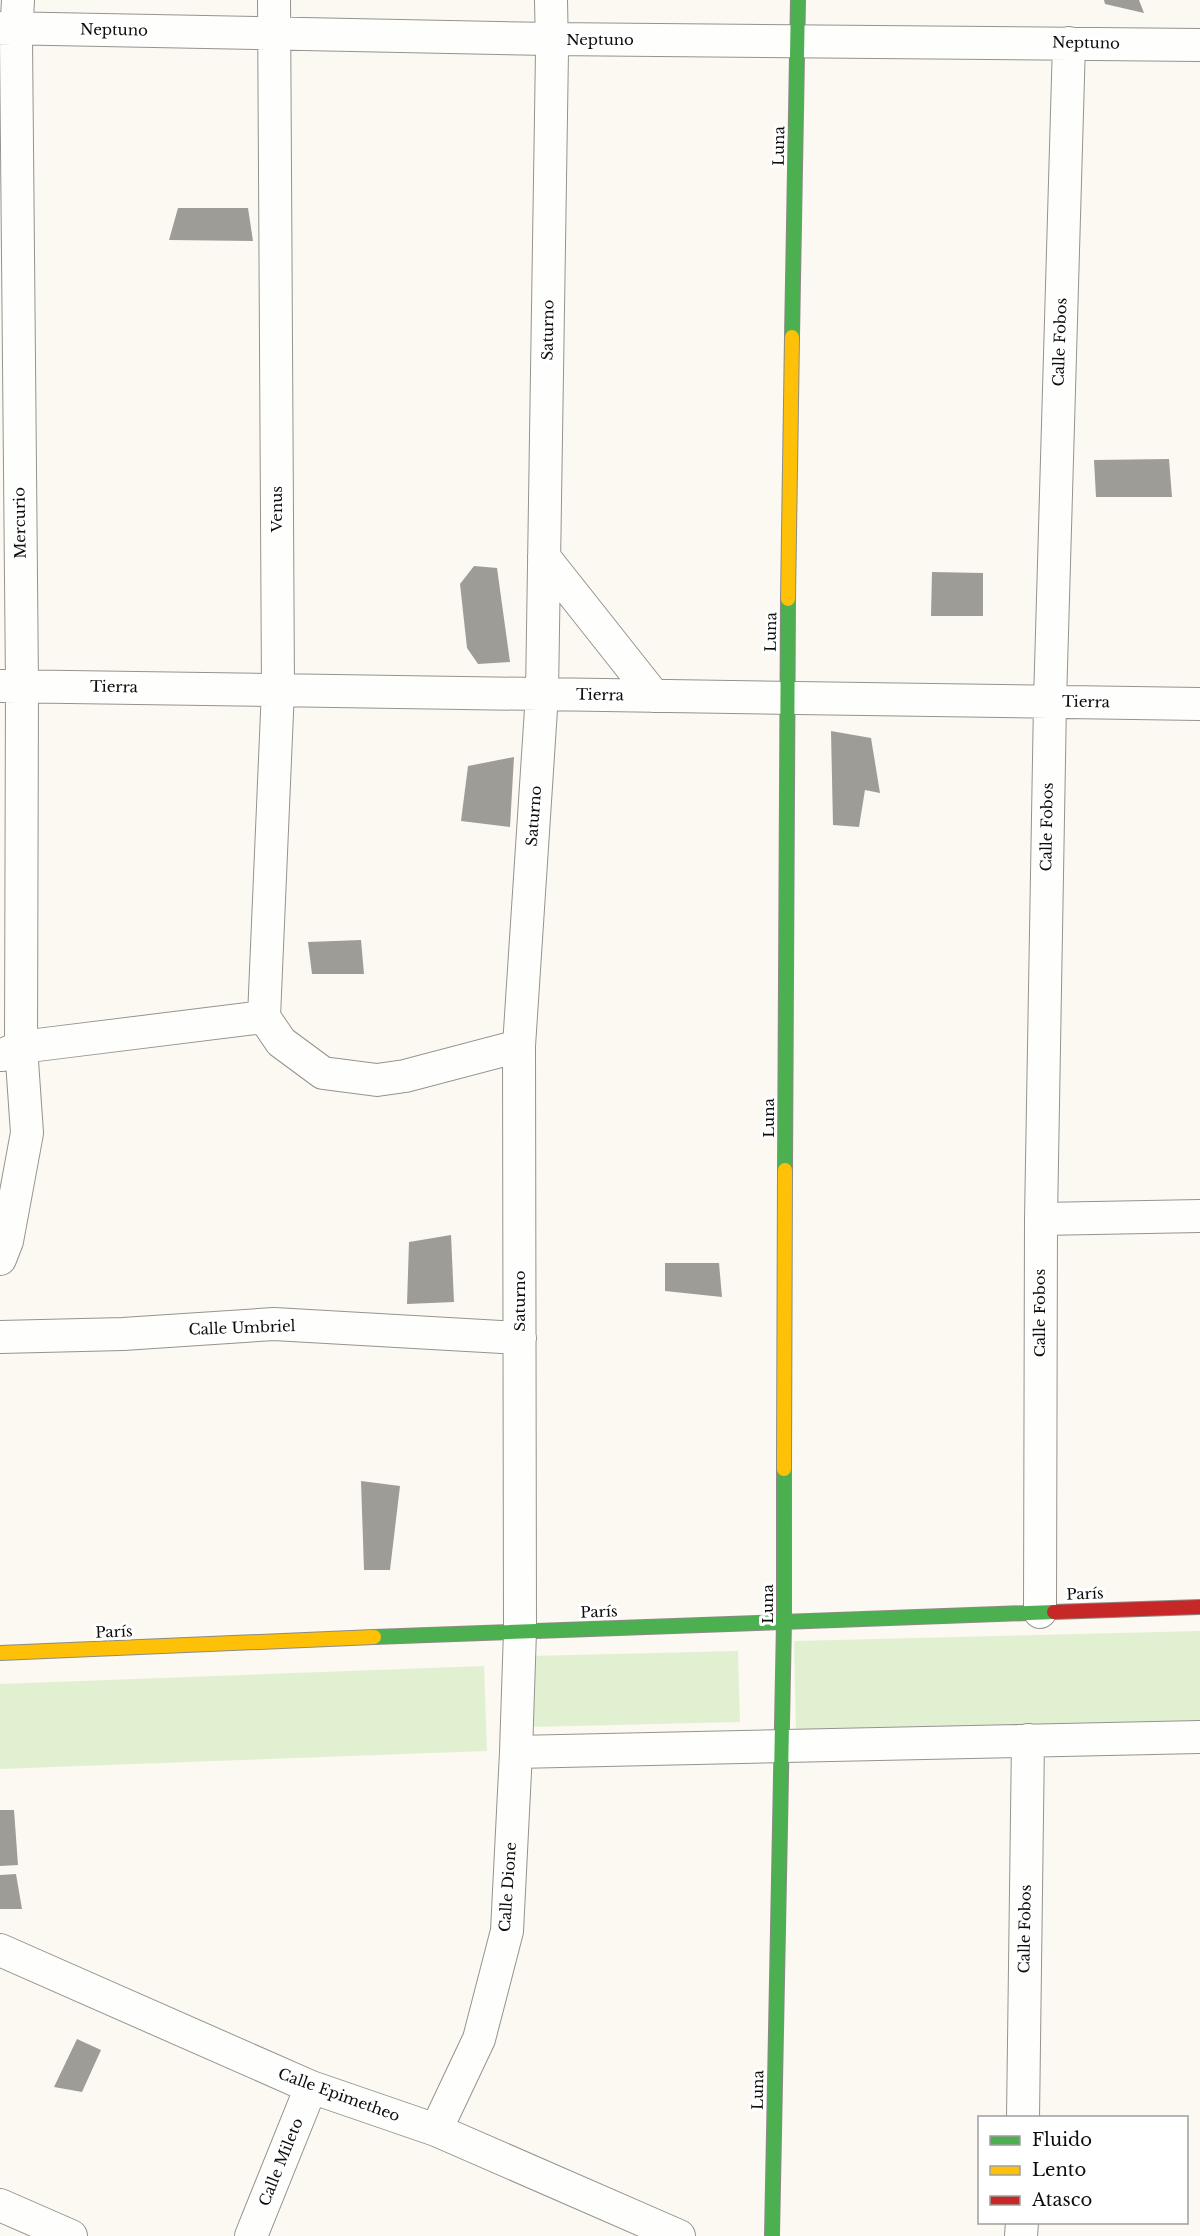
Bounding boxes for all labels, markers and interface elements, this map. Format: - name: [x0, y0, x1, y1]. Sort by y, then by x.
- street label: Neptuno: [80, 19, 148, 40]
- street label: Neptuno: [566, 30, 634, 49]
- street label: Neptuno: [1052, 32, 1120, 53]
- street label: Luna: [769, 125, 788, 166]
- street label: Calle Fobos: [1048, 297, 1071, 387]
- street label: Saturno: [537, 299, 558, 361]
- street label: Venus: [267, 486, 286, 533]
- street label: Mercurio: [9, 487, 30, 559]
- street label: Luna: [761, 611, 780, 652]
- street label: Tierra: [90, 677, 139, 696]
- street label: Tierra: [576, 685, 625, 704]
- street label: Tierra: [1062, 692, 1111, 711]
- street label: Calle Fobos: [1036, 782, 1057, 871]
- street label: Saturno: [522, 785, 545, 847]
- street label: Luna: [759, 1098, 778, 1138]
- street label: Calle Fobos: [1030, 1268, 1049, 1357]
- street label: Saturno: [510, 1270, 529, 1332]
- street label: Calle Umbriel: [188, 1316, 296, 1339]
- street label: París: [1066, 1583, 1104, 1604]
- street label: Luna: [758, 1584, 777, 1624]
- street label: París: [580, 1601, 618, 1622]
- street label: París: [95, 1621, 133, 1642]
- street label: Calle Dione: [495, 1841, 520, 1933]
- street label: Calle Fobos: [1014, 1884, 1035, 1973]
- street label: Calle Epimetheo: [276, 2064, 403, 2125]
- street label: Luna: [748, 2069, 767, 2110]
- street label: Calle Mileto: [254, 2115, 307, 2209]
- legend: [978, 2116, 1188, 2224]
- text: Fluido: [1032, 2129, 1092, 2151]
- text: Lento: [1032, 2159, 1086, 2181]
- text: Atasco: [1031, 2189, 1092, 2211]

